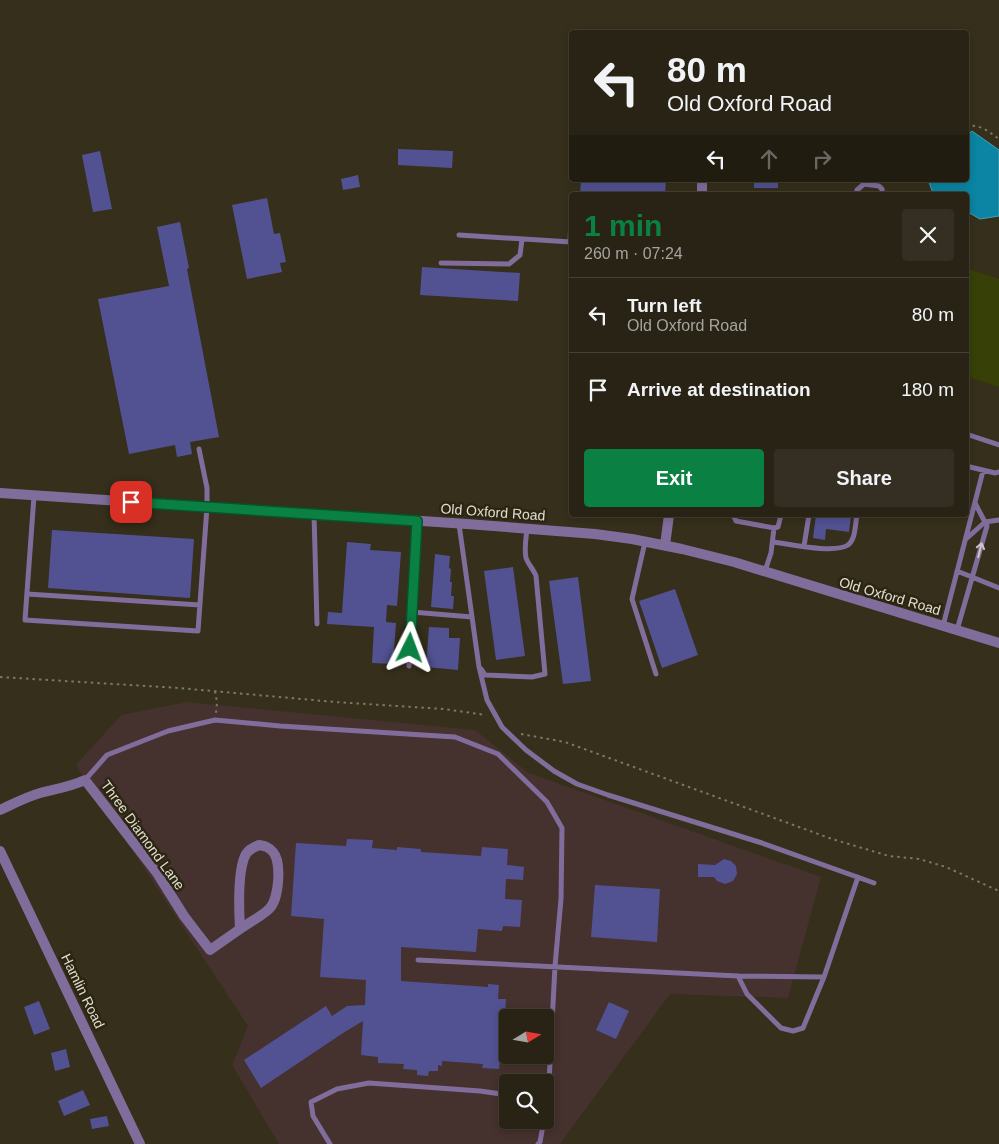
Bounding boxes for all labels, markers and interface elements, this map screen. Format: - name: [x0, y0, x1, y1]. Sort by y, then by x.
- icon: left: [584, 50, 649, 115]
- text: 80 m: [667, 50, 747, 89]
- text: Old Oxford Road: [667, 91, 832, 116]
- icon: left: [702, 145, 730, 173]
- icon: ahead: [755, 145, 783, 173]
- icon: right: [808, 145, 836, 173]
- text: 1 min: [584, 209, 662, 242]
- button: close: [902, 209, 954, 261]
- text: 260 m · 07:24: [584, 245, 683, 262]
- text: Turn left: [627, 295, 702, 316]
- icon: left: [584, 301, 612, 329]
- text: 80 m: [912, 304, 954, 325]
- text: Old Oxford Road: [627, 317, 747, 334]
- icon: arrive: [584, 376, 612, 404]
- text: Arrive at destination: [627, 379, 811, 400]
- text: 180 m: [901, 379, 954, 400]
- button: Exit: [584, 449, 764, 507]
- button: Share: [774, 449, 954, 507]
- pin: [110, 481, 152, 523]
- icon: arrive: [117, 488, 145, 516]
- street label: Old Oxford Road: [440, 500, 546, 524]
- one-way arrow: [976, 543, 986, 559]
- street label: Old Oxford Road: [837, 574, 943, 618]
- position arrow: [383, 621, 435, 673]
- street label: Three Diamond Lane: [98, 777, 188, 893]
- street label: Hamlin Road: [58, 951, 108, 1031]
- north arrow: [499, 1009, 554, 1064]
- map controls: [499, 1009, 554, 1129]
- button: search: [499, 1074, 554, 1129]

